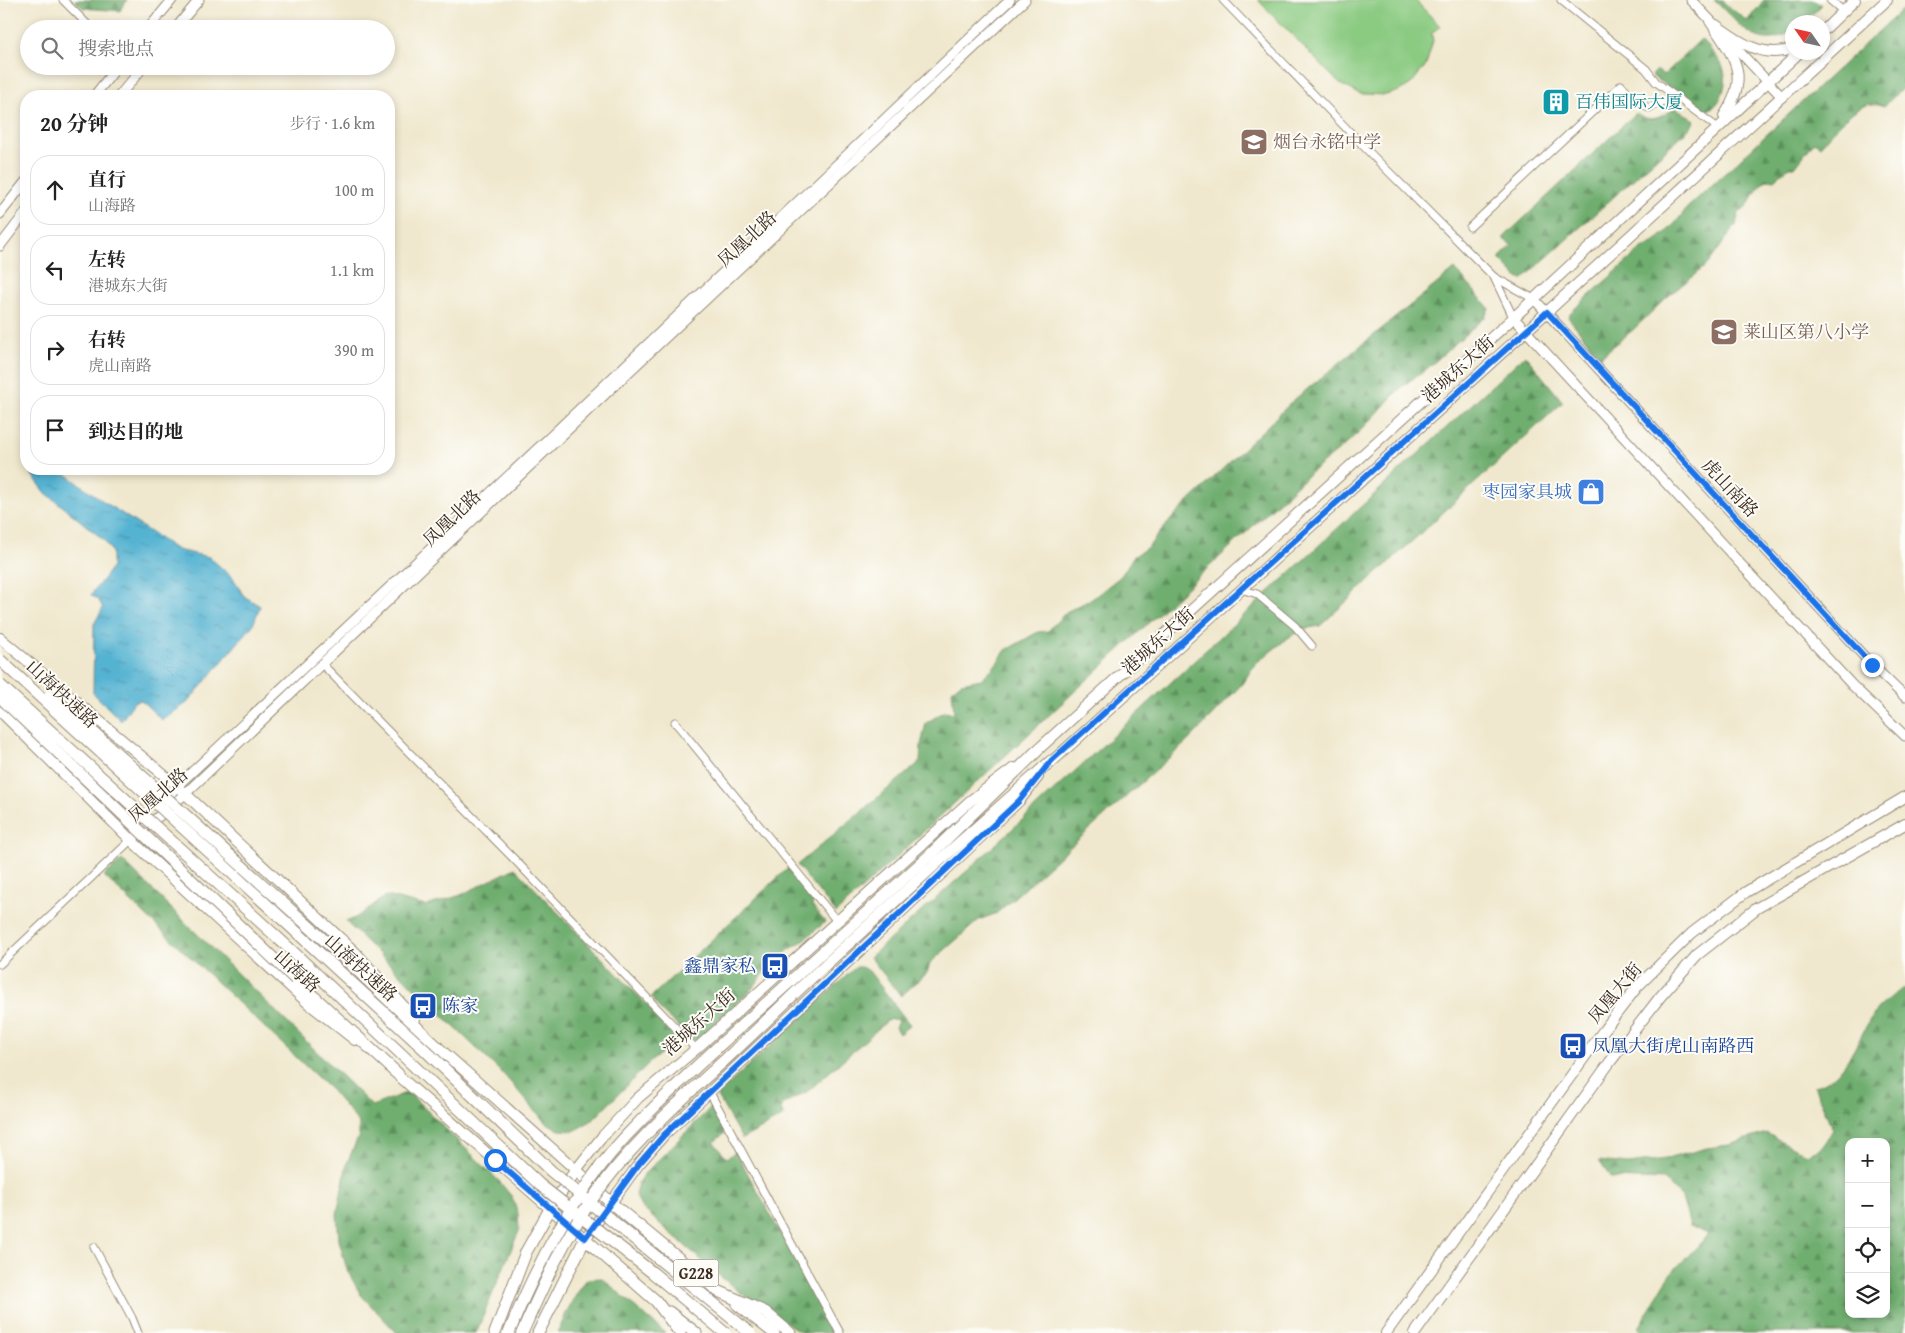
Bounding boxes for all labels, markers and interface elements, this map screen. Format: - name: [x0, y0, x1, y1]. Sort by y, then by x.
- north arrow: [1785, 15, 1830, 60]
- search box: [20, 20, 395, 75]
- icon: search: [38, 34, 66, 62]
- text: 搜索地点: [78, 34, 154, 62]
- building icon: 百伟国际大厦: [1541, 87, 1571, 117]
- place label: 百伟国际大厦: [1575, 88, 1683, 115]
- text: 20 分钟: [40, 108, 108, 139]
- text: 步行 · 1.6 km: [289, 111, 375, 135]
- school or university icon: 烟台永铭中学: [1239, 127, 1269, 157]
- place label: 烟台永铭中学: [1273, 128, 1381, 155]
- text: 直行: [88, 165, 126, 193]
- icon: ahead: [41, 176, 69, 204]
- text: 100 m: [334, 178, 374, 202]
- text: 山海路: [88, 193, 136, 217]
- street label: 凤凰北路: [711, 204, 782, 273]
- text: 左转: [88, 245, 126, 273]
- icon: left: [41, 256, 69, 284]
- text: 1.1 km: [330, 258, 374, 282]
- text: 港城东大街: [88, 273, 168, 297]
- school or university icon: 莱山区第八小学: [1709, 317, 1739, 347]
- place label: 莱山区第八小学: [1743, 318, 1869, 345]
- text: 右转: [88, 325, 126, 353]
- street label: 港城东大街: [1415, 328, 1500, 409]
- icon: right: [41, 336, 69, 364]
- text: 390 m: [334, 338, 374, 362]
- text: 虎山南路: [88, 353, 152, 377]
- icon: arrive: [41, 416, 69, 444]
- text: 到达目的地: [88, 417, 183, 445]
- street label: 虎山南路: [1696, 452, 1765, 523]
- shop icon: 枣园家具城: [1576, 477, 1606, 507]
- place label: 枣园家具城: [1482, 478, 1572, 505]
- street label: 凤凰北路: [416, 483, 487, 552]
- street label: 港城东大街: [1115, 600, 1200, 681]
- street label: 山海快速路: [20, 653, 104, 734]
- route end: [1861, 654, 1884, 677]
- street label: 凤凰北路: [122, 761, 194, 828]
- street label: 山海快速路: [319, 927, 404, 1008]
- street label: 山海路: [268, 943, 326, 999]
- bus stop icon: 鑫鼎家私: [760, 951, 790, 981]
- place label: 鑫鼎家私: [684, 952, 756, 979]
- street label: 凤凰大街: [1581, 956, 1648, 1029]
- street label: 港城东大街: [656, 981, 741, 1062]
- bus stop icon: 陈家: [408, 991, 438, 1021]
- place label: 陈家: [442, 992, 478, 1019]
- bus stop icon: 凤凰大街虎山南路西: [1558, 1031, 1588, 1061]
- place label: 凤凰大街虎山南路西: [1592, 1032, 1754, 1059]
- map controls: [1845, 1138, 1890, 1318]
- button: +: [1845, 1138, 1890, 1183]
- route start: [484, 1149, 507, 1172]
- button: −: [1845, 1183, 1890, 1228]
- button: locate: [1845, 1228, 1890, 1273]
- road number: G228: [674, 1260, 718, 1286]
- button: layers: [1845, 1273, 1890, 1318]

